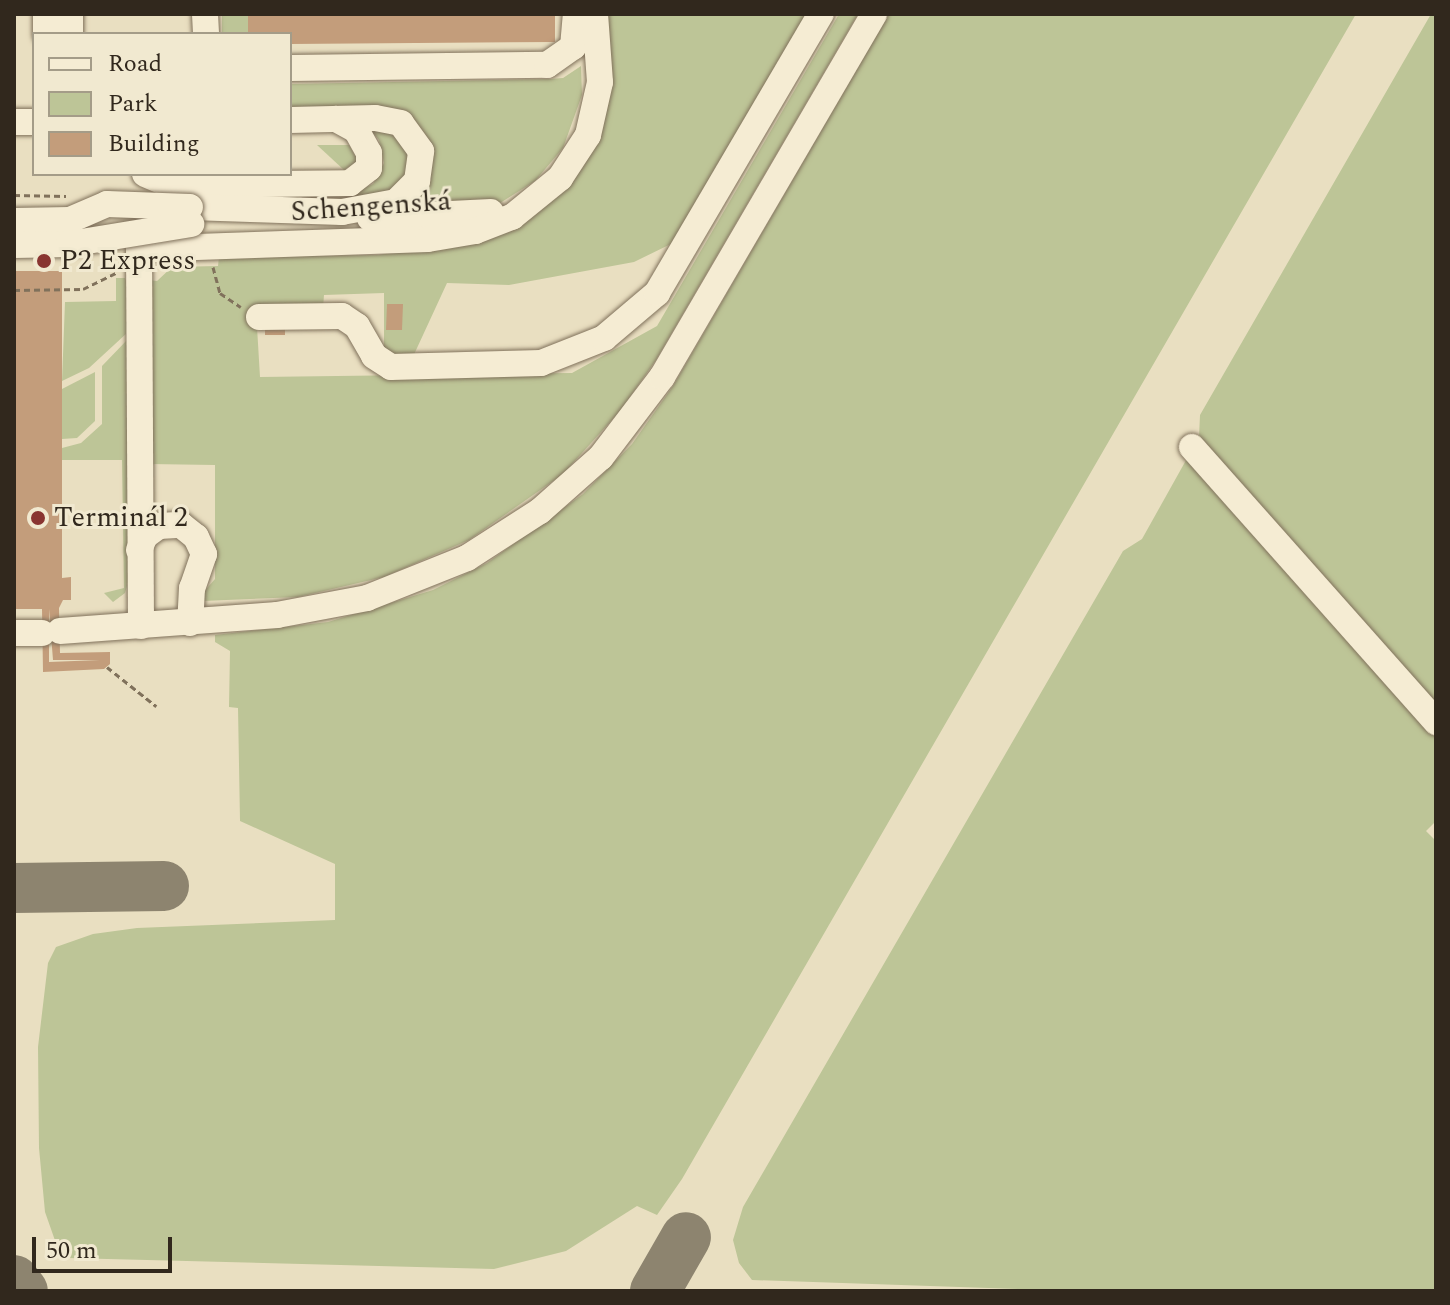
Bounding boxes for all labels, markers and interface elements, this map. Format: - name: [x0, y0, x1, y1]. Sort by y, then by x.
- legend: [32, 32, 292, 176]
- text: Road: [108, 46, 162, 82]
- text: Park: [108, 86, 158, 122]
- text: Building: [108, 126, 200, 162]
- street label: Schengenská: [290, 185, 452, 229]
- place label: P2 Express: [60, 244, 195, 278]
- marker: P2 Express: [35, 252, 53, 270]
- place label: Terminál 2: [54, 501, 188, 535]
- marker: Terminál 2: [29, 509, 47, 527]
- scale bar: [36, 1221, 176, 1271]
- text: 50 m: [46, 1233, 97, 1269]

